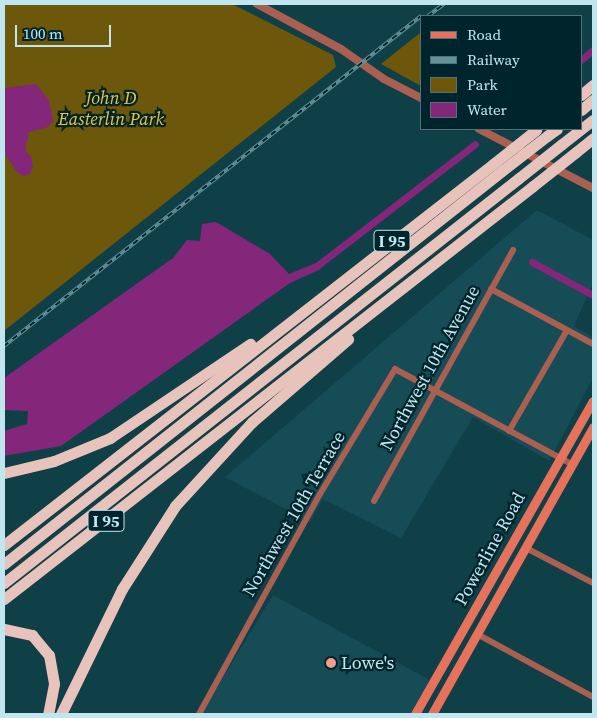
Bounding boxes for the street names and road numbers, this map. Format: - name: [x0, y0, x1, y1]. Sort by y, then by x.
- road number: I 95: [373, 228, 411, 255]
- street label: Northwest 10th Avenue: [376, 282, 484, 454]
- street label: Northwest 10th Terrace: [238, 428, 350, 600]
- street label: Powerline Road: [450, 489, 530, 609]
- road number: I 95: [87, 508, 125, 534]

